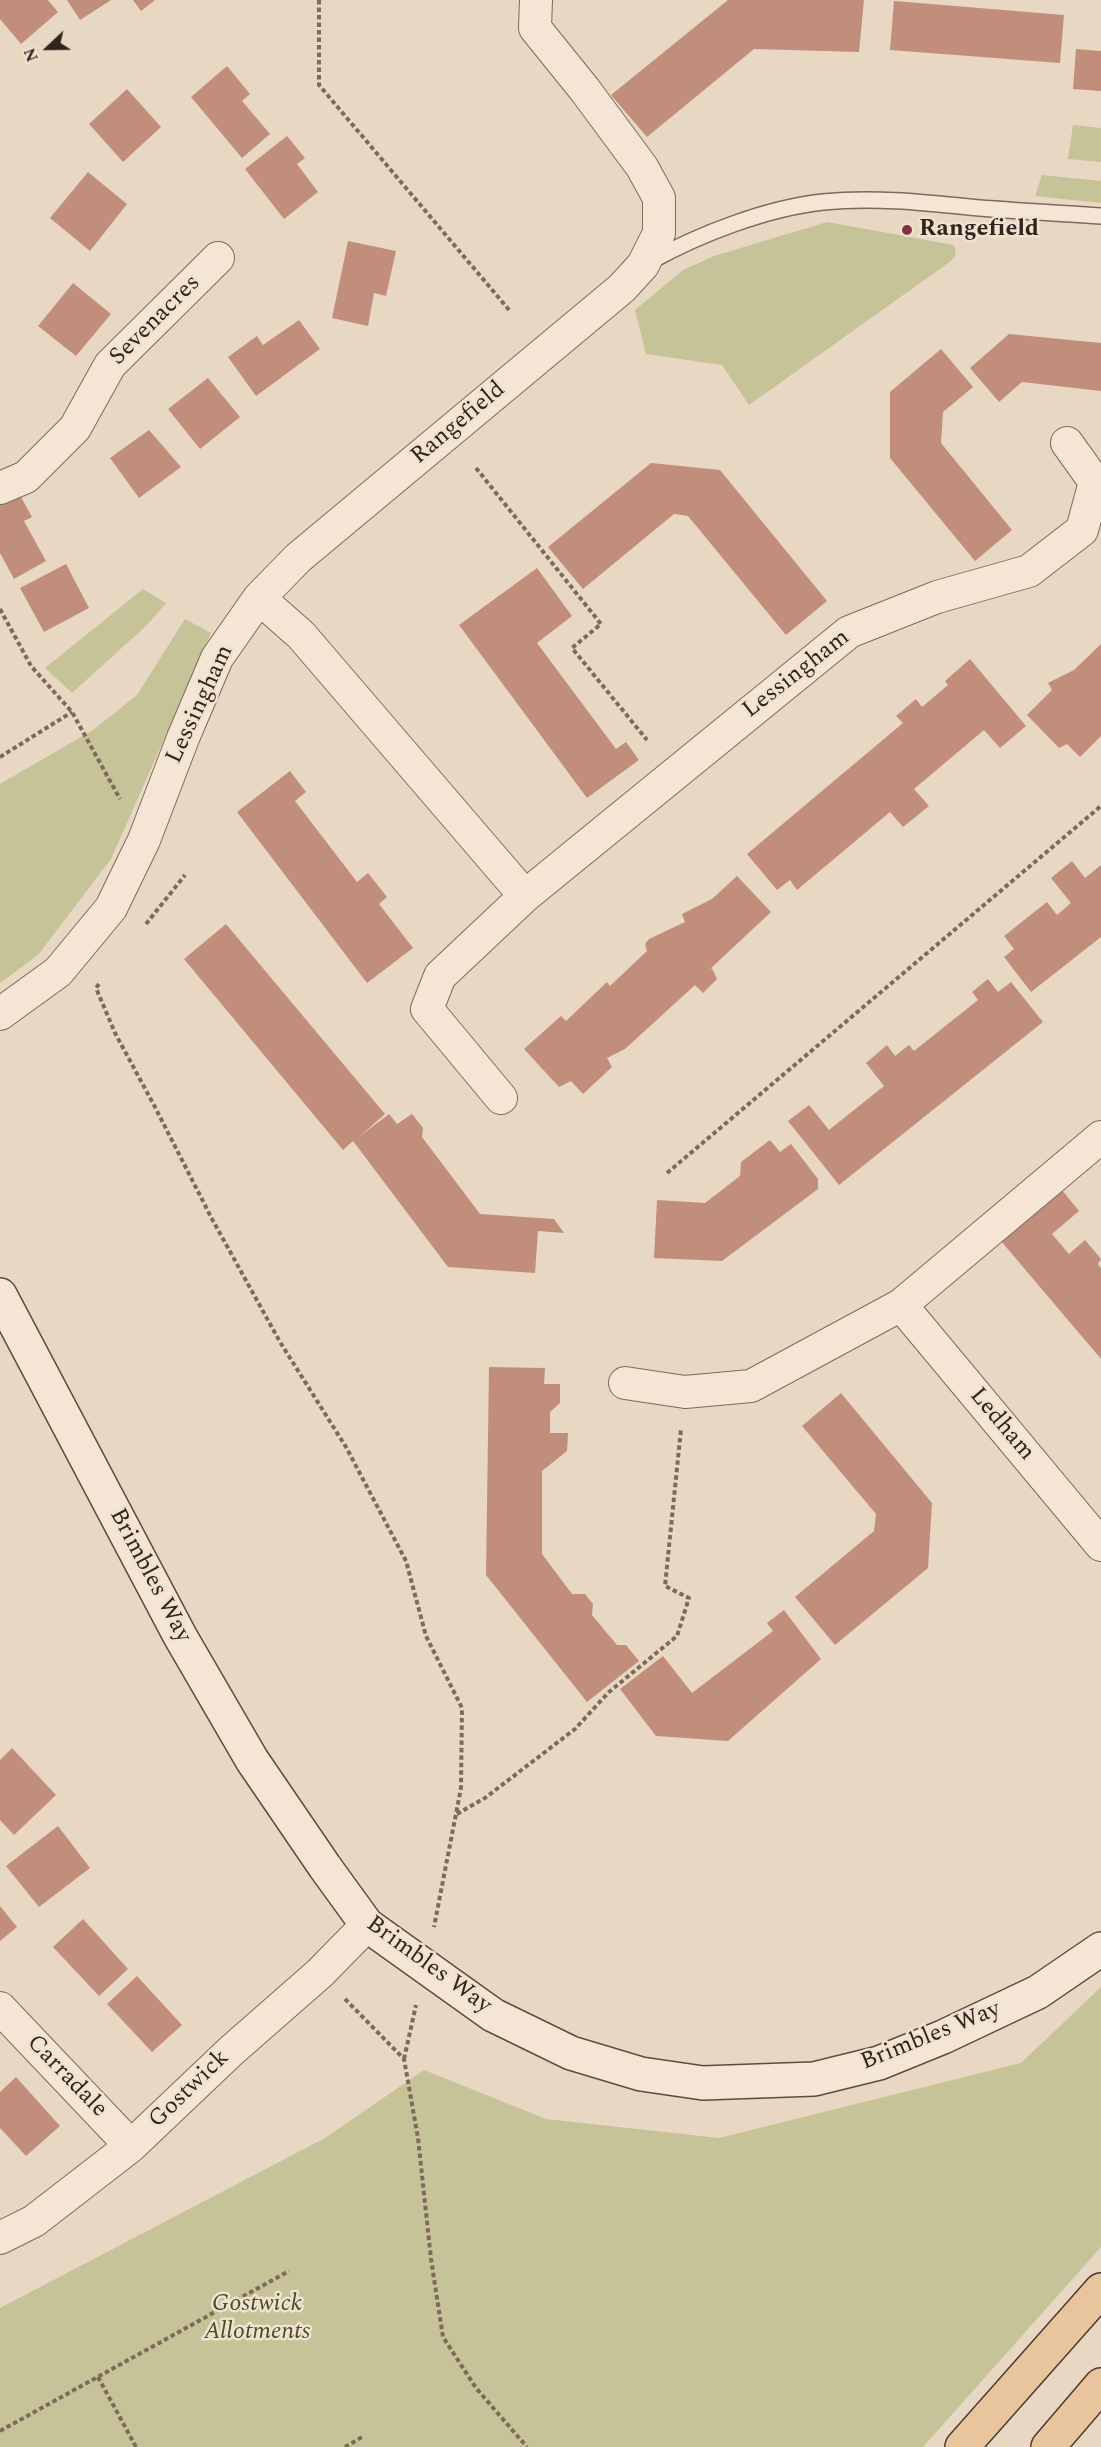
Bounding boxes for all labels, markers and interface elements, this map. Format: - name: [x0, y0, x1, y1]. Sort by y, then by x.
- north arrow: [18, 18, 78, 78]
- text: N: [18, 44, 45, 65]
- place label: Rangefield: [919, 216, 1039, 244]
- marker: Rangefield: [900, 223, 914, 237]
- street label: Sevenacres: [105, 270, 207, 372]
- street label: Rangefield: [406, 376, 512, 472]
- street label: Lessingham: [738, 624, 856, 726]
- street label: Lessingham: [161, 641, 241, 769]
- street label: Ledham: [962, 1383, 1040, 1467]
- street label: Brimbles Way: [102, 1504, 196, 1648]
- street label: Brimbles Way: [360, 1911, 496, 2021]
- street label: Brimbles Way: [857, 1996, 1005, 2078]
- street label: Carradale: [20, 2030, 112, 2124]
- street label: Gostwick: [144, 2045, 236, 2135]
- park label: Gostwick Allotments: [204, 2291, 310, 2347]

